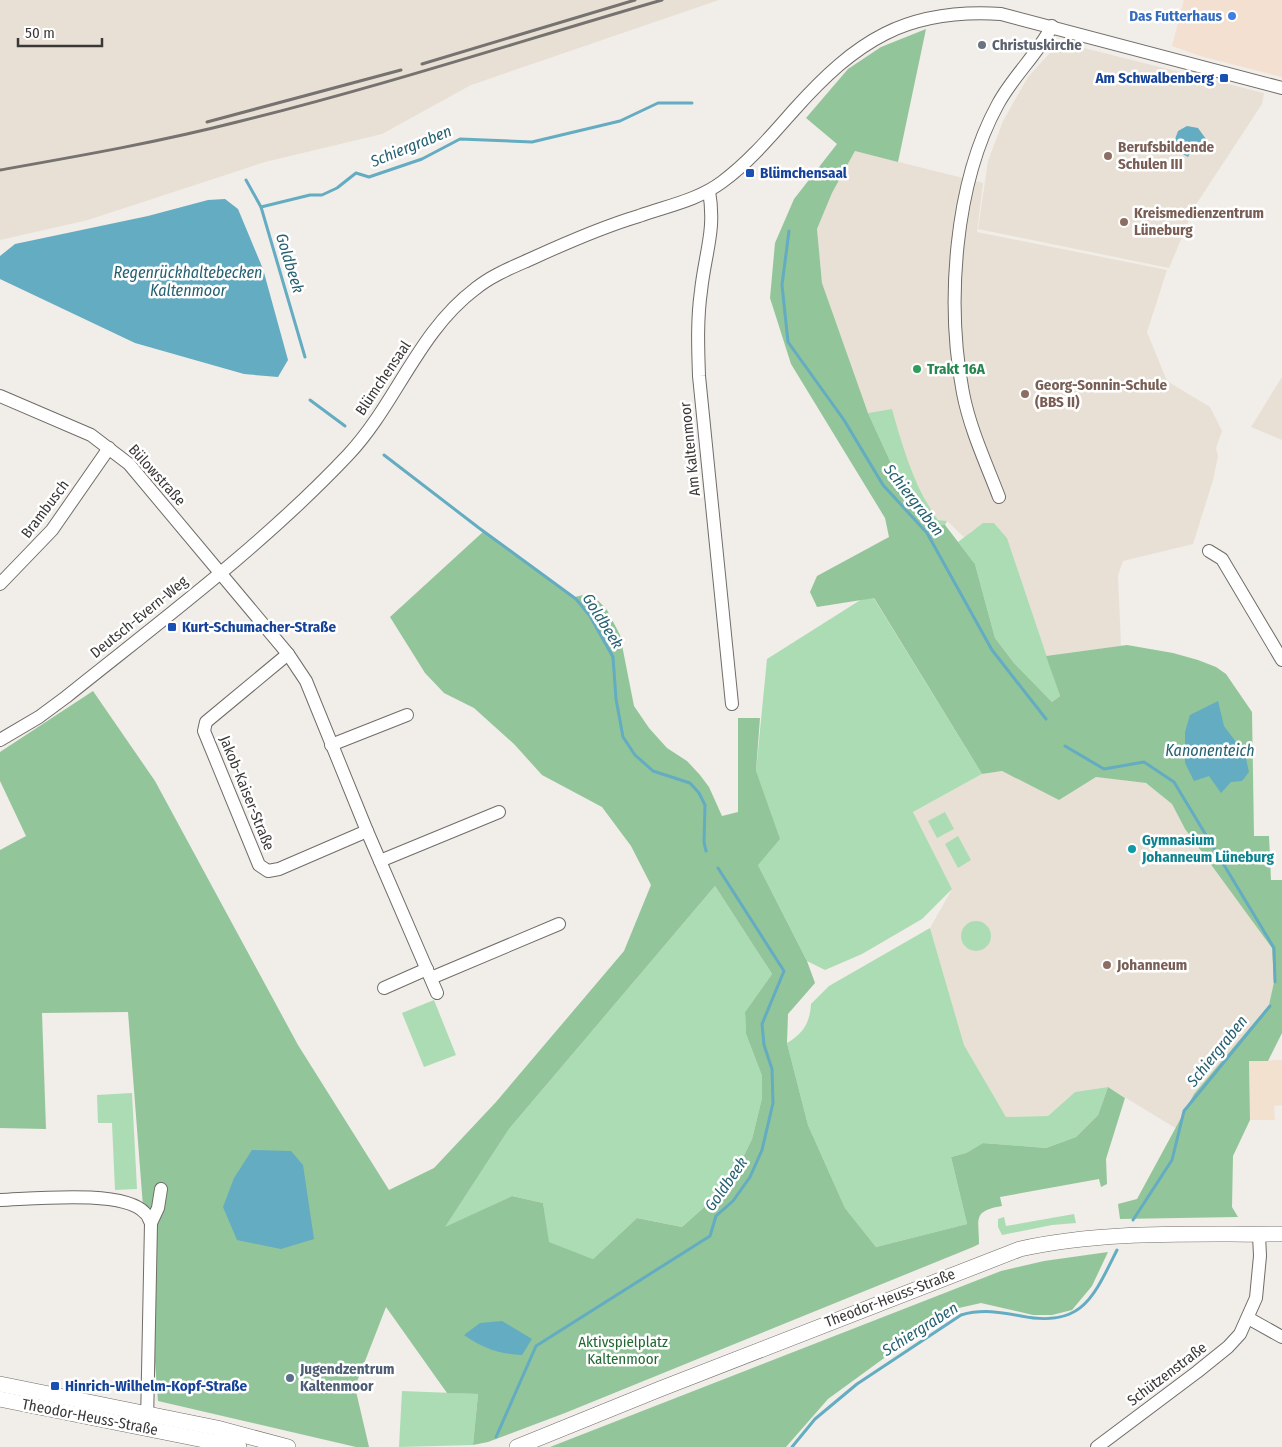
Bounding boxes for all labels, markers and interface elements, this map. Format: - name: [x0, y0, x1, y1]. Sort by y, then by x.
- place label: Das Futterhaus: [1129, 7, 1222, 25]
- marker: Das Futterhaus: [1226, 10, 1238, 22]
- scale bar: [18, 15, 101, 47]
- text: 50 m: [25, 24, 55, 42]
- place label: Christuskirche: [992, 36, 1082, 54]
- marker: Christuskirche: [976, 39, 988, 51]
- place label: Am Schwalbenberg: [1094, 69, 1215, 87]
- marker: Am Schwalbenberg: [1218, 72, 1230, 84]
- water label: Schiergraben: [367, 121, 454, 171]
- place label: Berufsbildende Schulen III: [1118, 138, 1215, 173]
- marker: Berufsbildende Schulen III: [1102, 150, 1114, 162]
- place label: Blümchensaal: [760, 164, 848, 182]
- marker: Blümchensaal: [744, 167, 756, 179]
- place label: Kreismedienzentrum Lüneburg: [1134, 204, 1264, 239]
- marker: Kreismedienzentrum Lüneburg: [1118, 216, 1130, 228]
- water label: Goldbeek: [272, 231, 308, 295]
- water label: Regenrückhaltebecken Kaltenmoor: [114, 263, 262, 300]
- street label: Blümchensaal: [352, 337, 415, 419]
- place label: Trakt 16A: [927, 360, 986, 378]
- marker: Trakt 16A: [911, 363, 923, 375]
- place label: Georg-Sonnin-Schule (BBS II): [1035, 376, 1168, 411]
- marker: Georg-Sonnin-Schule (BBS II): [1019, 388, 1031, 400]
- street label: Am Kaltenmoor: [676, 400, 704, 497]
- street label: Bülowstraße: [125, 441, 189, 509]
- water label: Schiergraben: [879, 460, 948, 540]
- street label: Brambusch: [17, 476, 73, 542]
- street label: Deutsch-Evern-Weg: [87, 572, 191, 662]
- water label: Goldbeek: [579, 590, 627, 652]
- place label: Kurt-Schumacher-Straße: [182, 618, 336, 636]
- marker: Kurt-Schumacher-Straße: [166, 621, 178, 633]
- street label: Jakob-Kaiser-Straße: [216, 733, 278, 853]
- water label: Kanonenteich: [1165, 741, 1255, 760]
- place label: Gymnasium Johanneum Lüneburg: [1141, 831, 1275, 866]
- marker: Gymnasium Johanneum Lüneburg: [1126, 843, 1138, 855]
- place label: Johanneum: [1116, 956, 1187, 974]
- marker: Johanneum: [1101, 959, 1113, 971]
- water label: Schiergraben: [1182, 1012, 1251, 1091]
- water label: Goldbeek: [701, 1153, 751, 1215]
- street label: Theodor-Heuss-Straße: [822, 1265, 958, 1331]
- water label: Schiergraben: [878, 1298, 961, 1360]
- park label: Aktivspielplatz Kaltenmoor: [578, 1333, 668, 1368]
- street label: Schützenstraße: [1124, 1338, 1210, 1410]
- place label: Jugendzentrum Kaltenmoor: [299, 1360, 395, 1395]
- marker: Jugendzentrum Kaltenmoor: [284, 1372, 296, 1384]
- place label: Hinrich-Wilhelm-Kopf-Straße: [65, 1377, 248, 1395]
- marker: Hinrich-Wilhelm-Kopf-Straße: [49, 1380, 61, 1392]
- street label: Theodor-Heuss-Straße: [21, 1395, 159, 1439]

